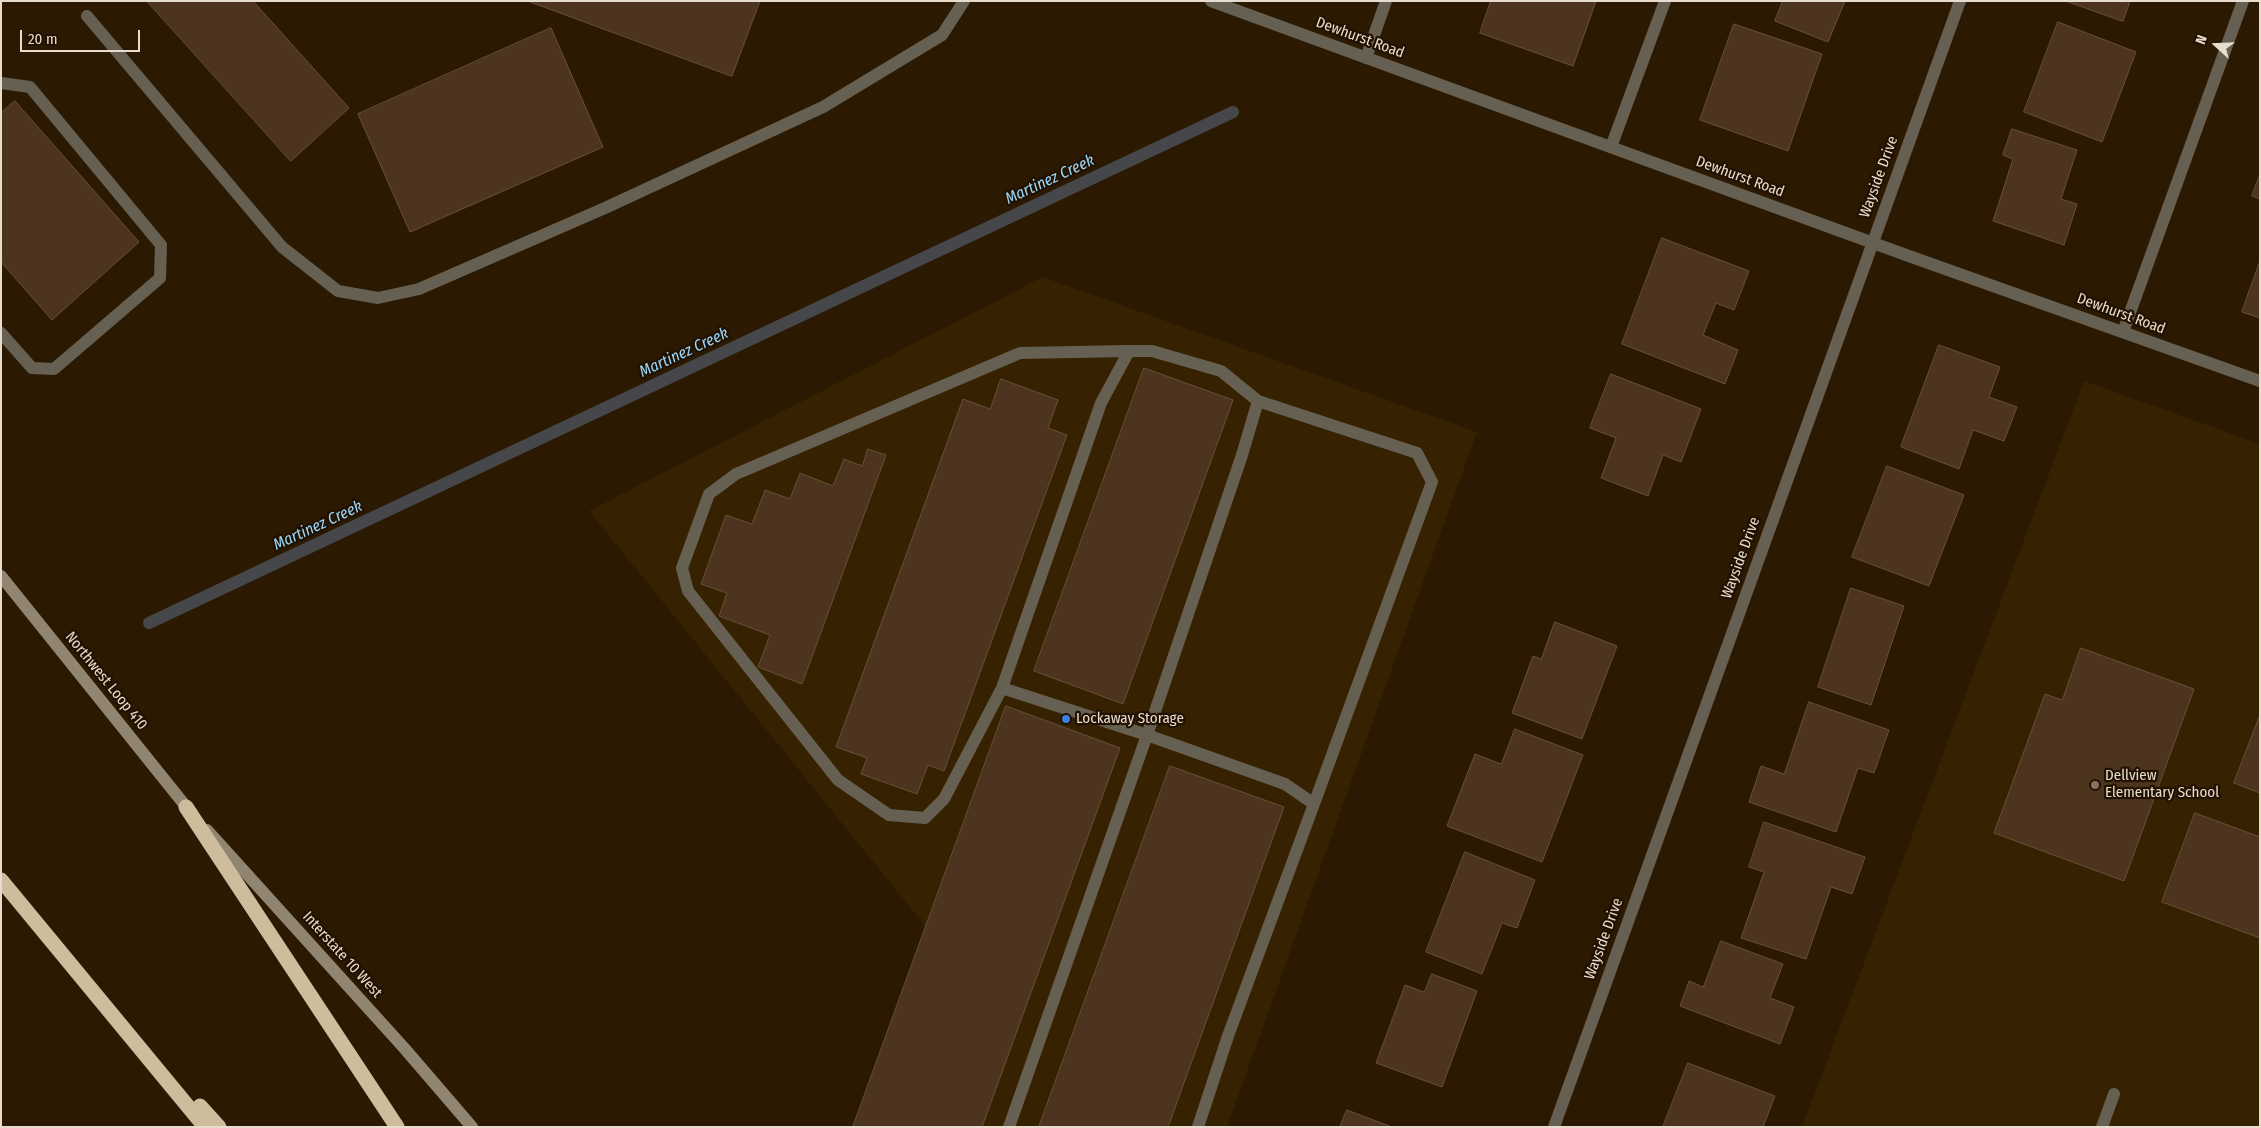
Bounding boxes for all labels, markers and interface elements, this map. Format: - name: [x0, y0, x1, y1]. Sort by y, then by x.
- street label: Dewhurst Road: [1313, 14, 1407, 62]
- scale bar: [22, 20, 142, 52]
- north arrow: [2191, 20, 2241, 70]
- text: 20 m: [28, 30, 58, 48]
- text: N: [2192, 33, 2211, 47]
- street label: Wayside Drive: [1856, 134, 1902, 220]
- water label: Martinez Creek: [1002, 151, 1098, 209]
- street label: Dewhurst Road: [1693, 153, 1787, 201]
- street label: Dewhurst Road: [2074, 290, 2168, 338]
- water label: Martinez Creek: [636, 324, 732, 382]
- water label: Martinez Creek: [270, 497, 366, 555]
- street label: Wayside Drive: [1718, 515, 1764, 601]
- street label: Northwest Loop 410: [61, 628, 151, 734]
- place label: Lockaway Storage: [1076, 710, 1184, 728]
- marker: Lockaway Storage: [1060, 713, 1072, 725]
- place label: Dellview Elementary School: [2105, 767, 2219, 802]
- marker: Dellview Elementary School: [2089, 779, 2101, 791]
- street label: Wayside Drive: [1581, 896, 1627, 982]
- street label: Interstate 10 West: [298, 908, 386, 1002]

